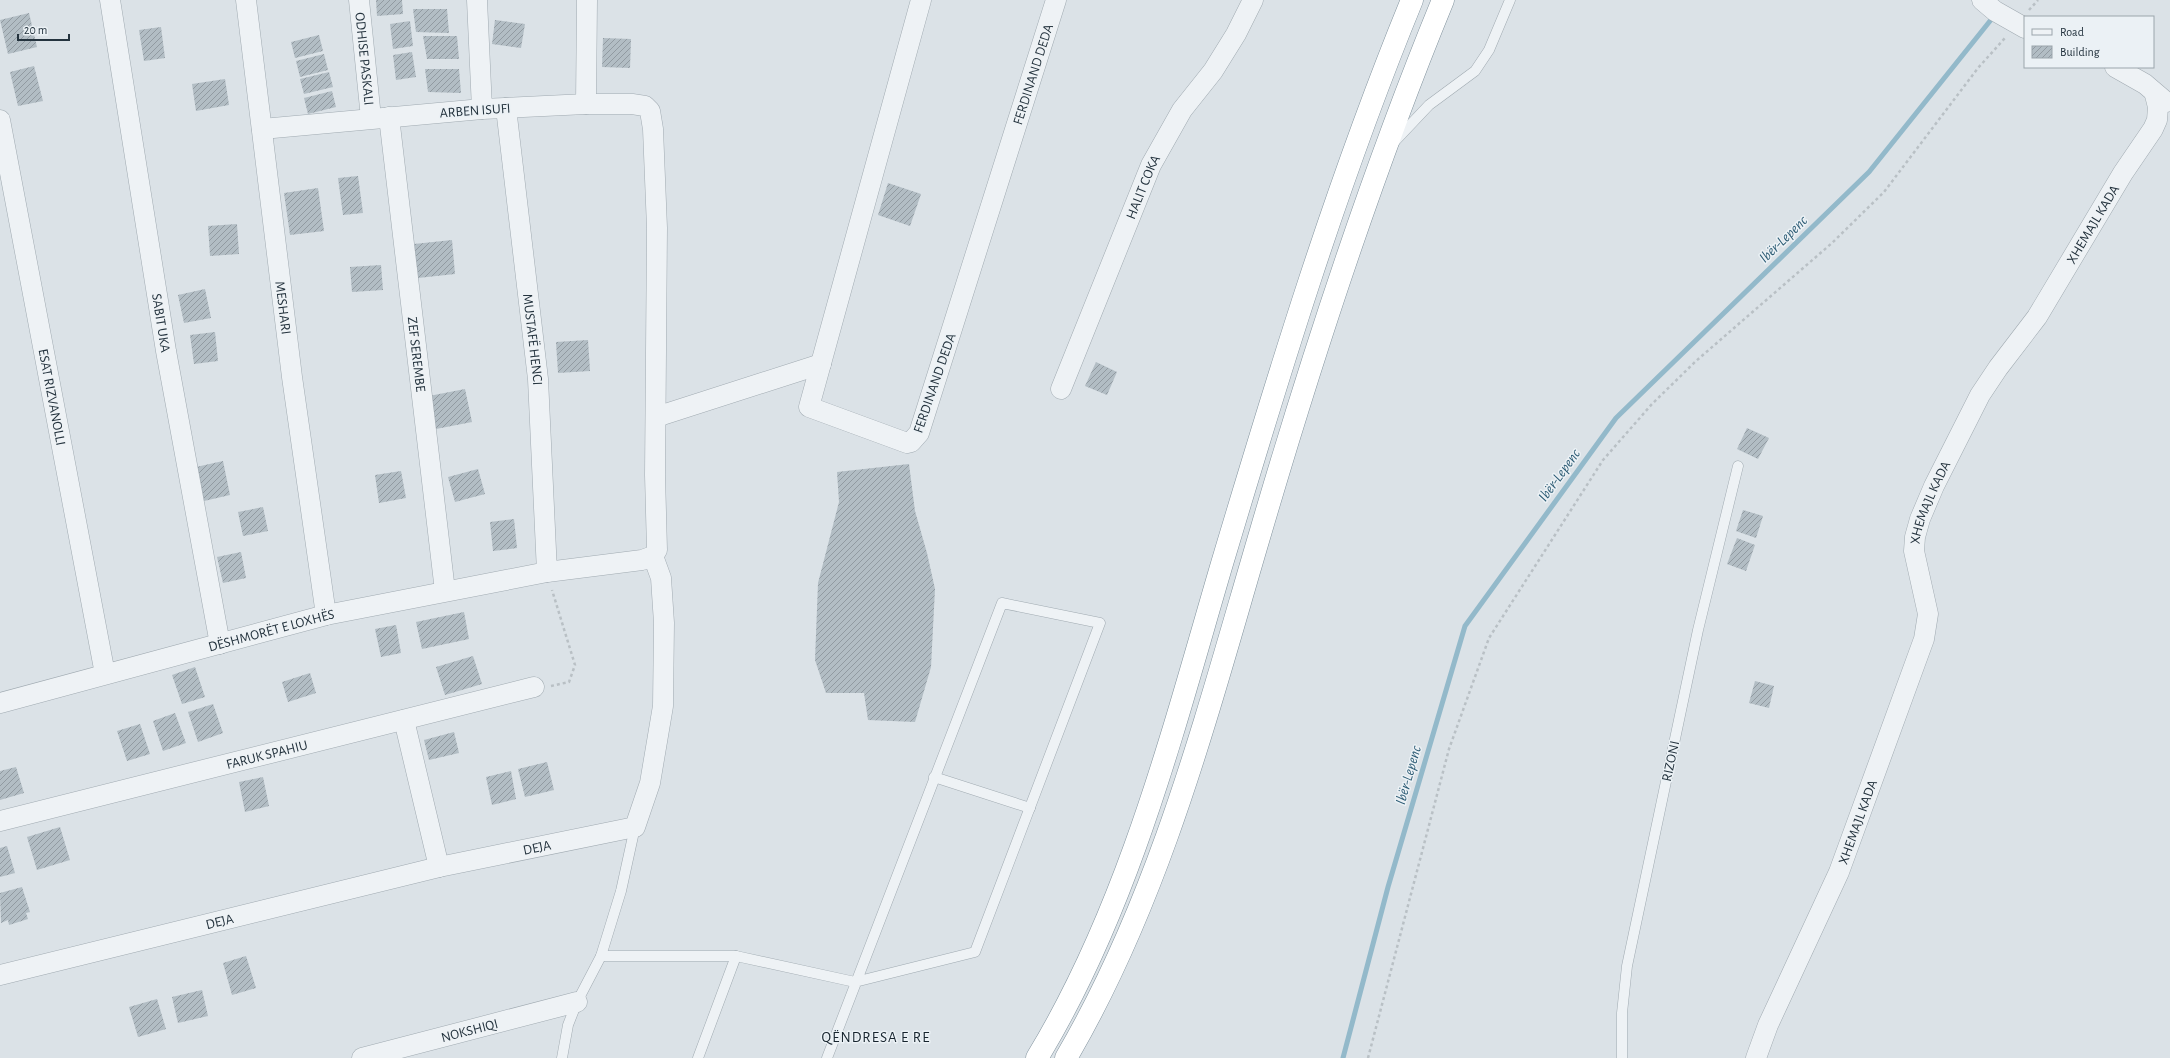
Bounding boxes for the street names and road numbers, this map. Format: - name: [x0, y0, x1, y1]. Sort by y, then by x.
- street label: ODHISE PASKALI: [352, 12, 376, 106]
- street label: FERDINAND DEDA: [1011, 22, 1056, 127]
- street label: ARBEN ISUFI: [439, 102, 511, 120]
- street label: HALIT COKA: [1124, 153, 1163, 221]
- street label: XHEMAJL KADA: [2064, 183, 2122, 266]
- street label: MESHARI: [272, 280, 293, 335]
- street label: SABIT UKA: [149, 293, 172, 354]
- street label: MUSTAFË HENCI: [520, 293, 544, 386]
- street label: ZEF SEREMBE: [405, 316, 427, 393]
- street label: FERDINAND DEDA: [911, 332, 959, 435]
- street label: ESAT RIZVANOLLI: [36, 348, 68, 447]
- street label: XHEMAJL KADA: [1909, 459, 1953, 545]
- street label: DËSHMORËT E LOXHËS: [207, 607, 336, 654]
- street label: FARUK SPAHIU: [225, 738, 309, 772]
- street label: RIZONI: [1660, 740, 1682, 783]
- street label: XHEMAJL KADA: [1836, 778, 1880, 867]
- street label: DEJA: [522, 838, 552, 858]
- street label: DEJA: [204, 912, 235, 932]
- street label: NOKSHIQI: [440, 1017, 500, 1045]

